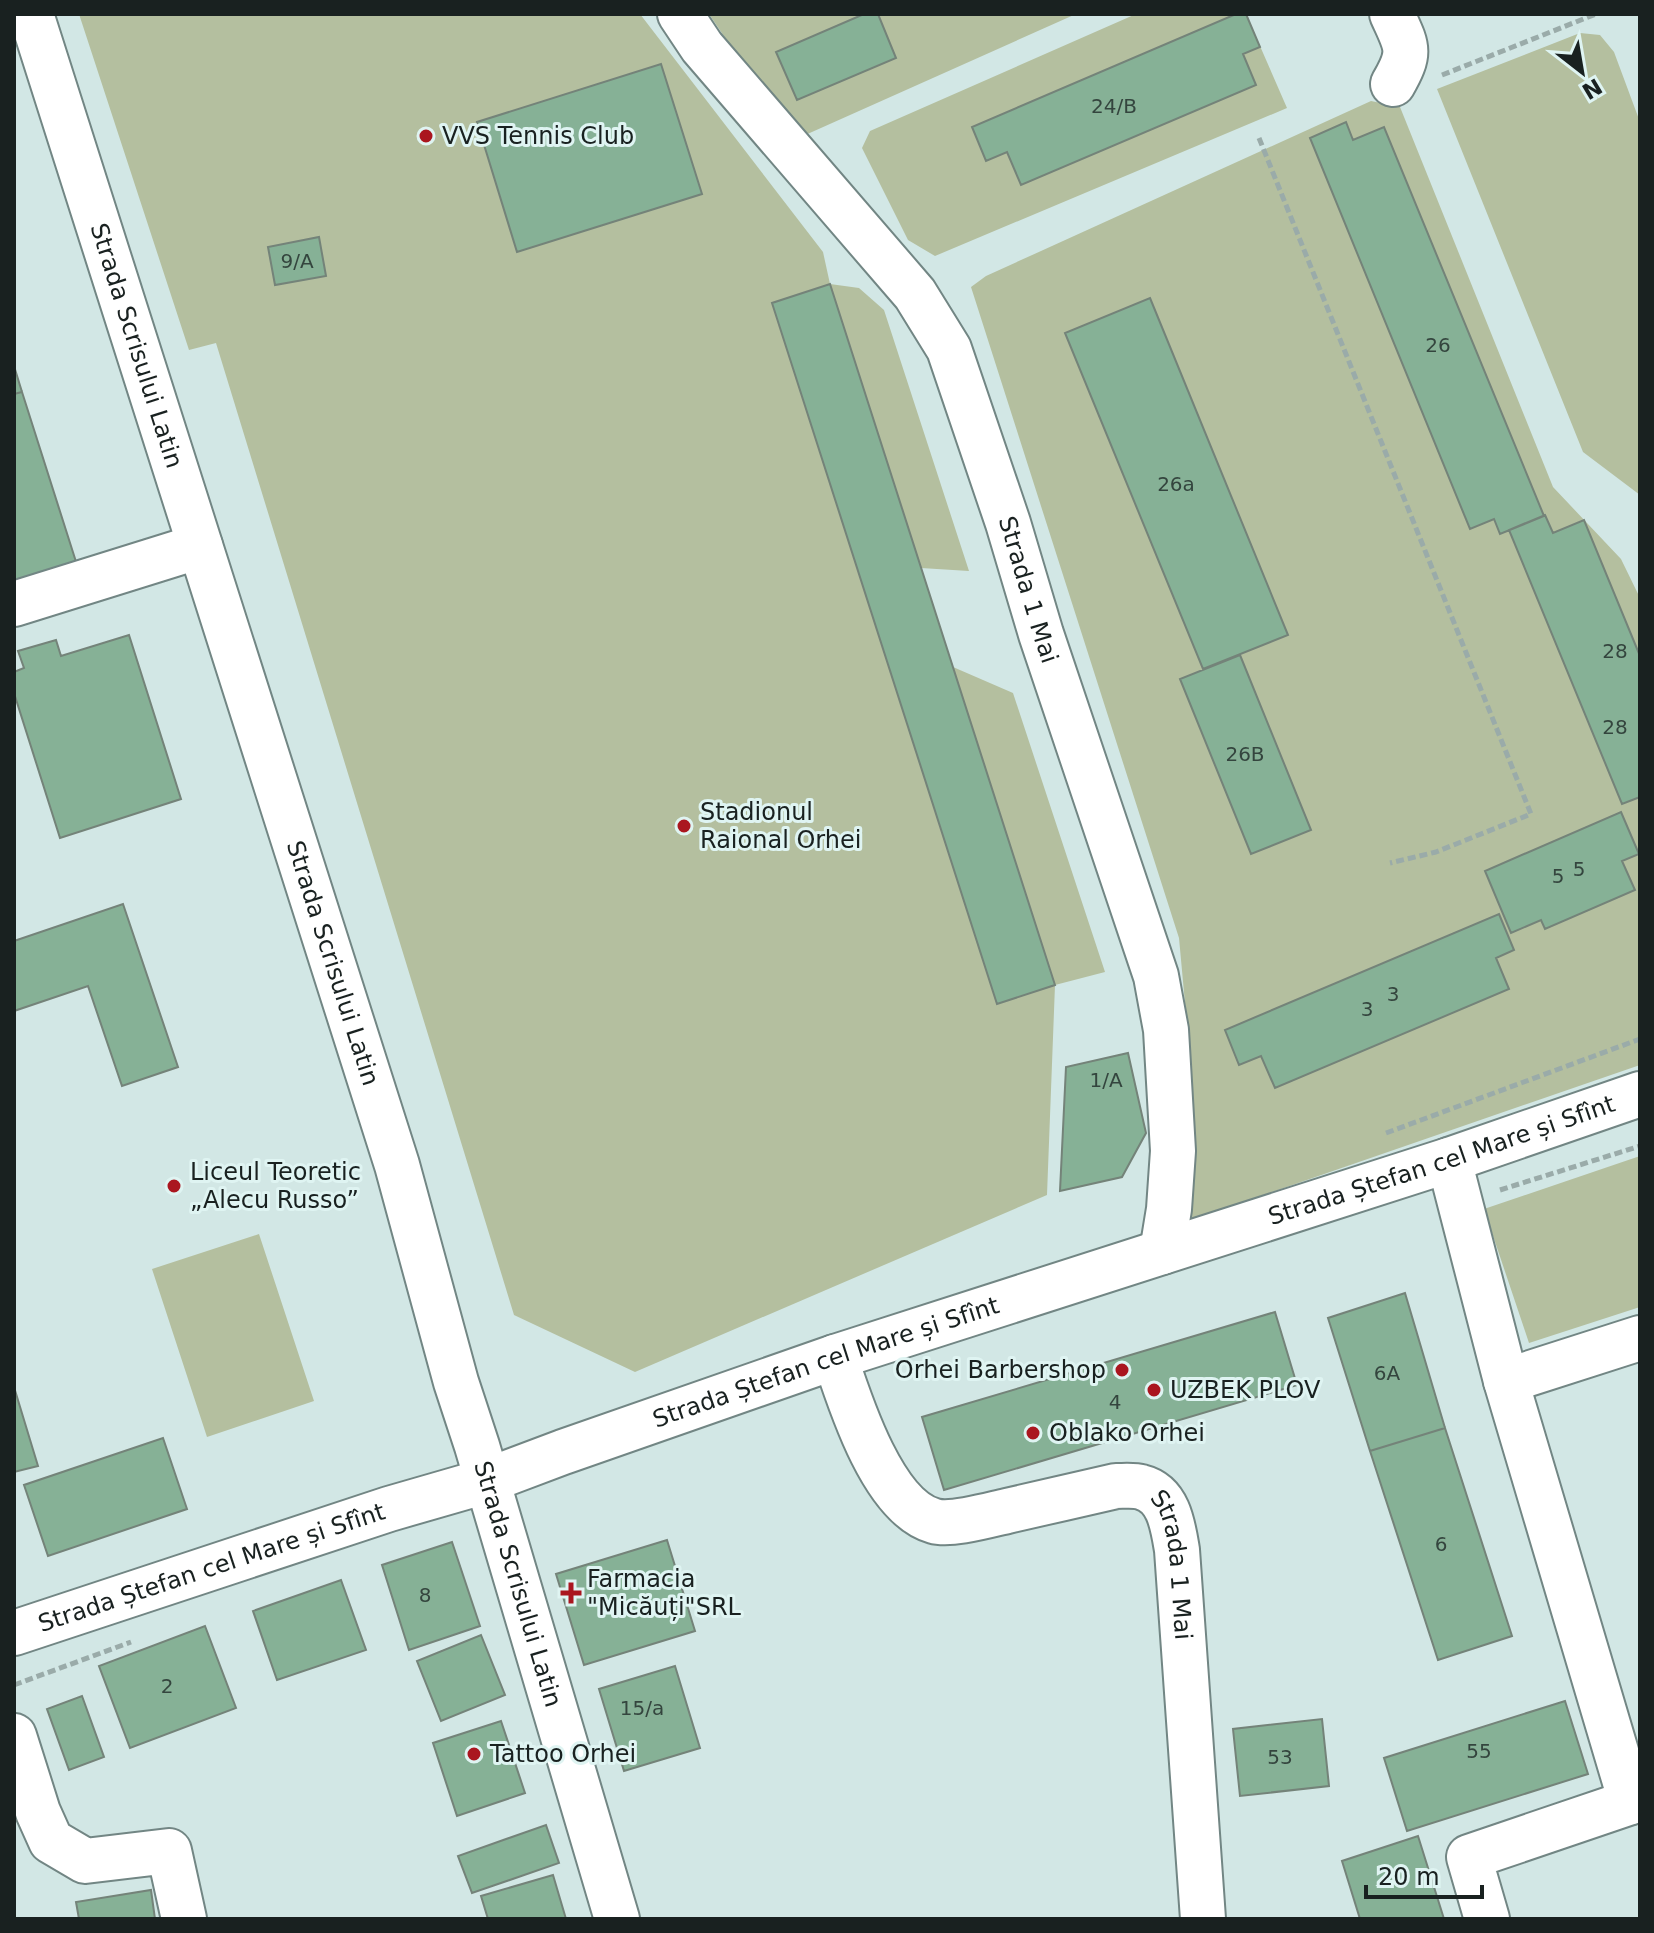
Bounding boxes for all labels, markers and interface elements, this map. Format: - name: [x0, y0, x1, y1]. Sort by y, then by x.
- north arrow: [1542, 32, 1622, 112]
- text: N: [1578, 73, 1606, 104]
- house number: 24/B: [1091, 94, 1137, 118]
- place label: VVS Tennis Club: [442, 122, 634, 150]
- marker: VVS Tennis Club: [417, 127, 435, 145]
- street label: Strada Scrisului Latin: [84, 220, 188, 471]
- house number: 9/A: [280, 249, 314, 273]
- house number: 26: [1425, 333, 1451, 357]
- house number: 26a: [1157, 472, 1195, 496]
- street label: Strada 1 Mai: [993, 513, 1064, 667]
- house number: 28: [1602, 639, 1628, 663]
- house number: 28: [1602, 715, 1628, 739]
- house number: 26B: [1225, 742, 1265, 766]
- place label: Stadionul Raional Orhei: [700, 798, 861, 854]
- marker: Stadionul Raional Orhei: [675, 817, 693, 835]
- street label: Strada Scrisului Latin: [281, 837, 385, 1089]
- house number: 5: [1573, 857, 1585, 881]
- house number: 5: [1552, 864, 1564, 888]
- house number: 3: [1387, 982, 1399, 1006]
- house number: 3: [1361, 997, 1373, 1021]
- house number: 1/A: [1089, 1068, 1123, 1092]
- street label: Strada Ștefan cel Mare și Sfînt: [1265, 1090, 1619, 1231]
- place label: Liceul Teoretic „Alecu Russo”: [190, 1158, 361, 1214]
- marker: Liceul Teoretic „Alecu Russo”: [165, 1177, 183, 1195]
- street label: Strada Ștefan cel Mare și Sfînt: [649, 1291, 1003, 1434]
- place label: Orhei Barbershop: [895, 1356, 1106, 1384]
- marker: Orhei Barbershop: [1113, 1361, 1131, 1379]
- house number: 6A: [1374, 1361, 1401, 1385]
- place label: UZBEK PLOV: [1170, 1376, 1321, 1404]
- marker: UZBEK PLOV: [1145, 1381, 1163, 1399]
- house number: 4: [1109, 1390, 1121, 1414]
- place label: Oblako Orhei: [1049, 1419, 1205, 1447]
- marker: Oblako Orhei: [1024, 1424, 1042, 1442]
- street label: Strada Scrisului Latin: [468, 1458, 567, 1710]
- street label: Strada 1 Mai: [1145, 1484, 1197, 1641]
- street label: Strada Ștefan cel Mare și Sfînt: [34, 1497, 388, 1638]
- house number: 6: [1435, 1532, 1447, 1556]
- place label: Farmacia "Micăuți"SRL: [587, 1565, 742, 1621]
- house number: 8: [419, 1583, 431, 1607]
- marker: Farmacia "Micăuți"SRL: [562, 1584, 580, 1602]
- house number: 2: [161, 1674, 173, 1698]
- house number: 15/a: [620, 1696, 664, 1720]
- house number: 55: [1466, 1739, 1492, 1763]
- place label: Tattoo Orhei: [489, 1740, 636, 1768]
- marker: Tattoo Orhei: [465, 1745, 483, 1763]
- house number: 53: [1267, 1745, 1293, 1769]
- scale bar: [1366, 1849, 1482, 1899]
- text: 20 m: [1378, 1863, 1440, 1891]

